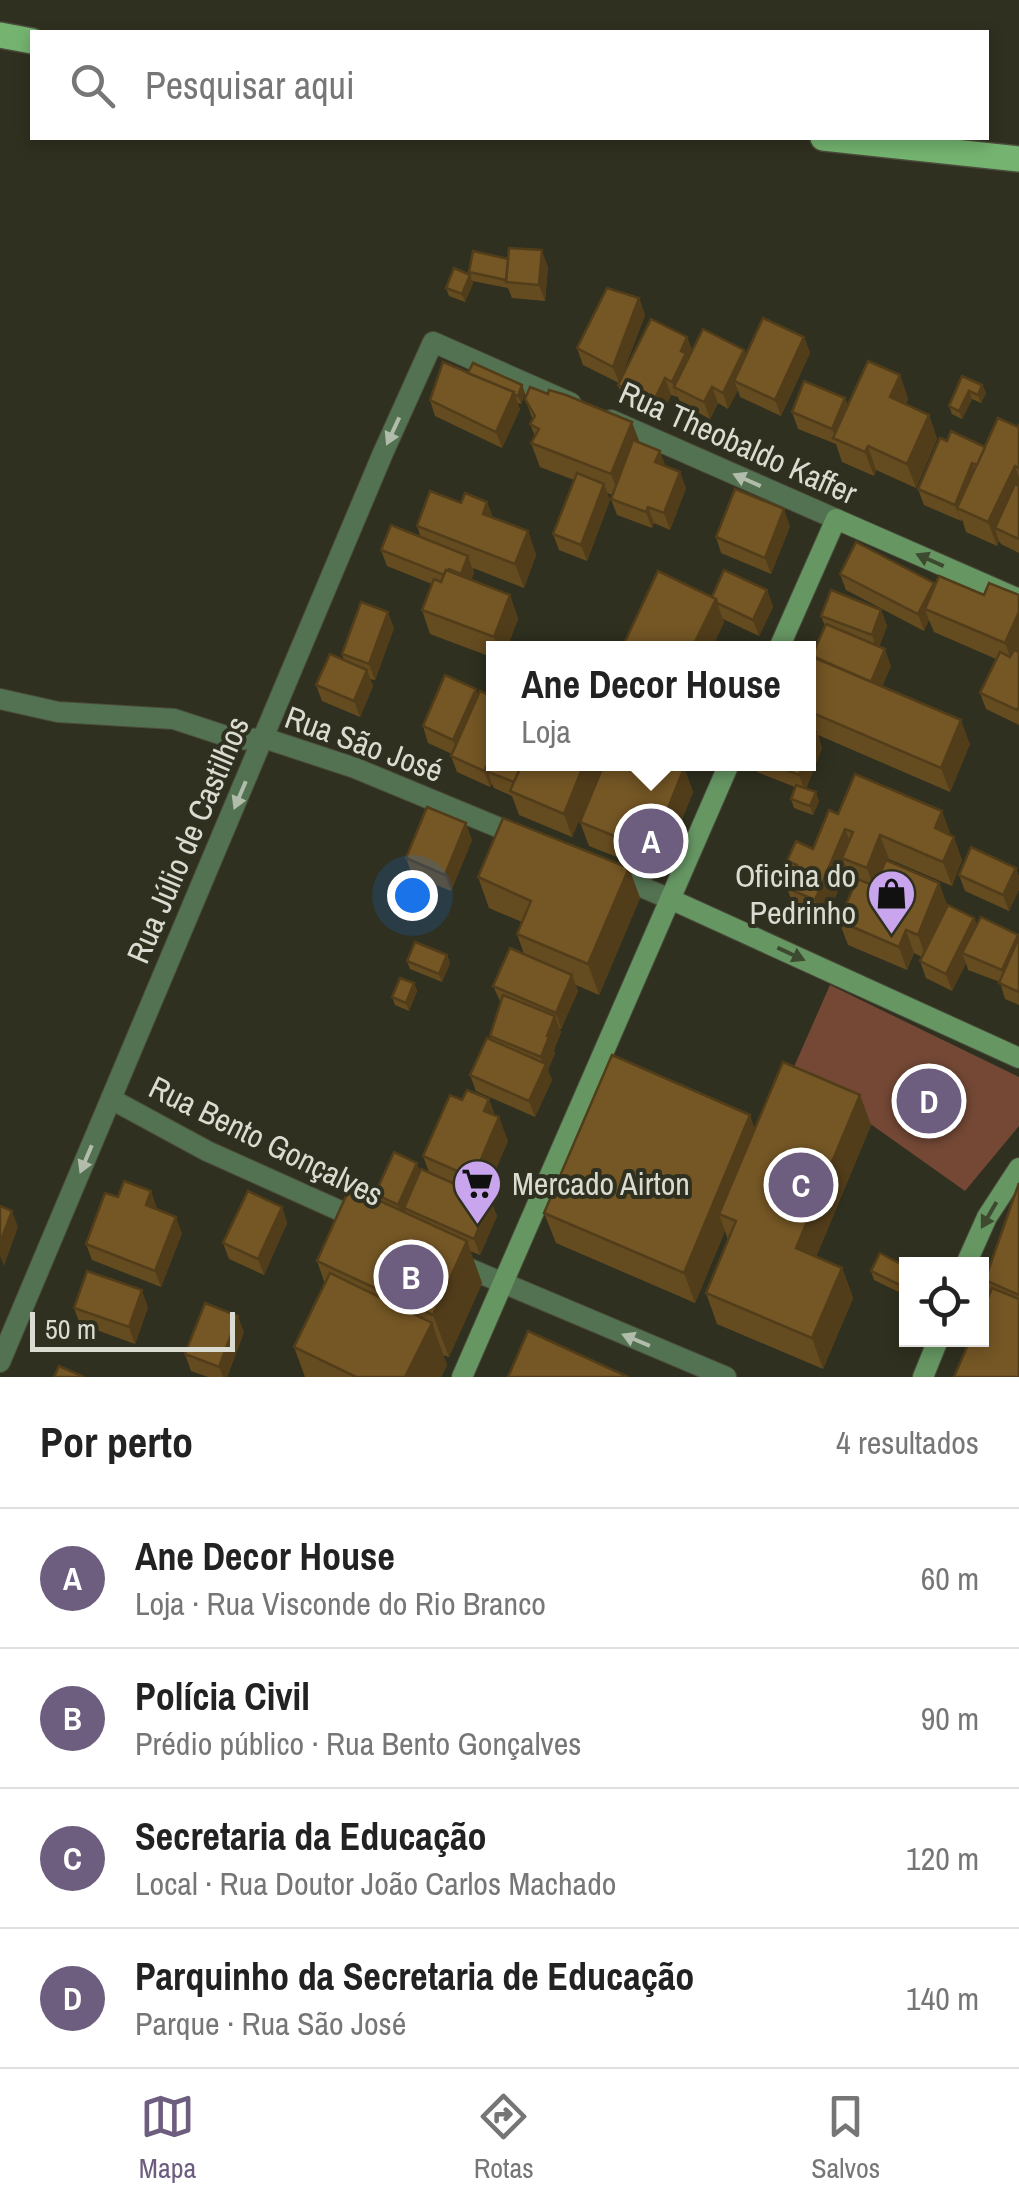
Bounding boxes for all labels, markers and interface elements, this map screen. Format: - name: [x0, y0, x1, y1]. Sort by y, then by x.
- search box: [30, 30, 989, 140]
- icon: search: [65, 58, 120, 113]
- text: Pesquisar aqui: [145, 60, 355, 111]
- street label: Rua Theobaldo Kaffer: [613, 371, 864, 514]
- one-way arrow: [385, 416, 401, 446]
- one-way arrow: [732, 472, 762, 488]
- one-way arrow: [915, 552, 945, 568]
- popup: [486, 641, 816, 771]
- text: Ane Decor House: [521, 659, 781, 710]
- street label: Rua São José: [279, 695, 449, 792]
- street label: Rua Júlio de Castilhos: [116, 710, 259, 970]
- text: Loja: [521, 710, 571, 753]
- one-way arrow: [232, 780, 248, 810]
- pin: A: [618, 804, 684, 878]
- place label: Oficina do Pedrinho: [735, 854, 856, 934]
- shop icon: Oficina do Pedrinho: [865, 868, 917, 936]
- your location: [387, 870, 438, 921]
- one-way arrow: [776, 946, 805, 962]
- pin: D: [896, 1064, 962, 1138]
- street label: Rua Bento Gonçalves: [142, 1065, 390, 1216]
- one-way arrow: [77, 1144, 93, 1174]
- pin: C: [768, 1148, 834, 1222]
- supermarket icon: Mercado Airton: [451, 1158, 503, 1226]
- place label: Mercado Airton: [512, 1162, 690, 1205]
- one-way arrow: [981, 1201, 999, 1229]
- pin: B: [378, 1240, 444, 1314]
- map controls: [899, 1257, 989, 1347]
- button: locate: [899, 1257, 989, 1347]
- scale bar: [30, 1307, 235, 1352]
- text: 50 m: [45, 1310, 96, 1348]
- one-way arrow: [621, 1331, 651, 1347]
- text: Por perto: [40, 1414, 193, 1470]
- text: 4 resultados: [836, 1421, 979, 1464]
- text: Ane Decor House: [135, 1531, 395, 1582]
- text: A: [63, 1557, 82, 1600]
- text: 60 m: [921, 1557, 979, 1600]
- text: Loja · Rua Visconde do Rio Branco: [135, 1582, 546, 1625]
- text: Polícia Civil: [135, 1671, 310, 1722]
- text: B: [63, 1697, 82, 1740]
- text: 90 m: [921, 1697, 979, 1740]
- text: Prédio público · Rua Bento Gonçalves: [135, 1722, 581, 1765]
- text: Secretaria da Educação: [135, 1811, 487, 1862]
- text: C: [63, 1837, 82, 1880]
- text: 120 m: [906, 1837, 979, 1880]
- text: Local · Rua Doutor João Carlos Machado: [135, 1862, 616, 1905]
- text: Parquinho da Secretaria de Educação: [135, 1951, 694, 2002]
- text: D: [63, 1977, 82, 2020]
- text: 140 m: [906, 1977, 979, 2020]
- text: Parque · Rua São José: [135, 2002, 406, 2045]
- tab: Mapa: [139, 2089, 196, 2187]
- tab: Rotas: [474, 2089, 534, 2187]
- tab: Salvos: [811, 2089, 880, 2187]

